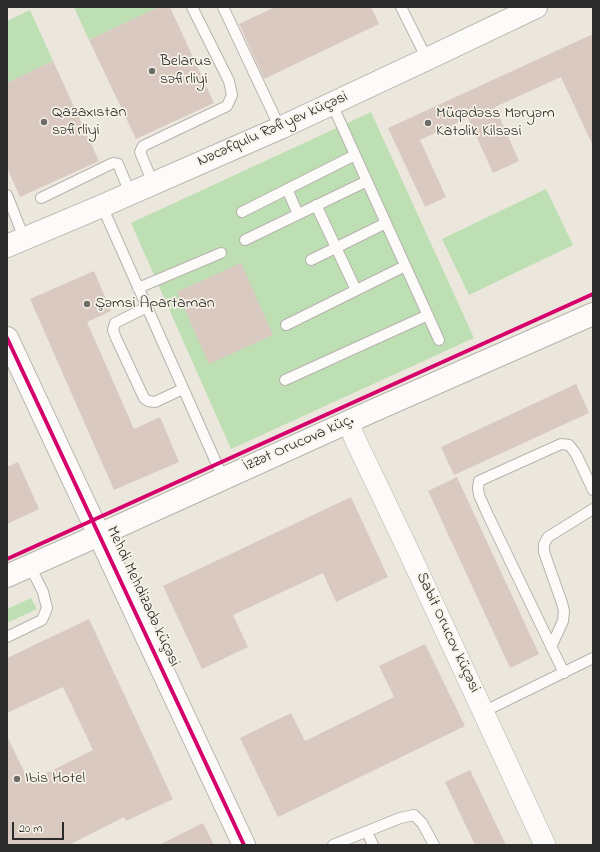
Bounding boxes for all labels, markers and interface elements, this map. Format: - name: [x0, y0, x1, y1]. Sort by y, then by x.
- place label: Belarus səfirliyi: [160, 52, 211, 90]
- marker: Belarus səfirliyi: [147, 66, 157, 76]
- street label: Nəcəfqulu Rəfiyev küçəsi: [195, 88, 351, 172]
- place label: Qazaxıstan səfirliyi: [52, 103, 126, 141]
- place label: Müqədəss Məryəm Katolik Kilsəsi: [436, 104, 555, 142]
- marker: Qazaxıstan səfirliyi: [39, 117, 49, 127]
- marker: Müqədəss Məryəm Katolik Kilsəsi: [423, 118, 433, 128]
- place label: Şəmsi Apartaman: [95, 294, 215, 314]
- marker: Şəmsi Apartaman: [82, 299, 92, 309]
- street label: İzzət Orucova küç.: [241, 411, 357, 477]
- street label: Mehdi Mehdizadə küçəsi: [101, 524, 183, 670]
- street label: Sabit Orucov küçəsi: [411, 570, 483, 696]
- place label: Ibis Hotel: [25, 769, 85, 789]
- marker: Ibis Hotel: [12, 774, 22, 784]
- scale bar: [14, 814, 66, 840]
- text: 20 m: [19, 820, 42, 838]

